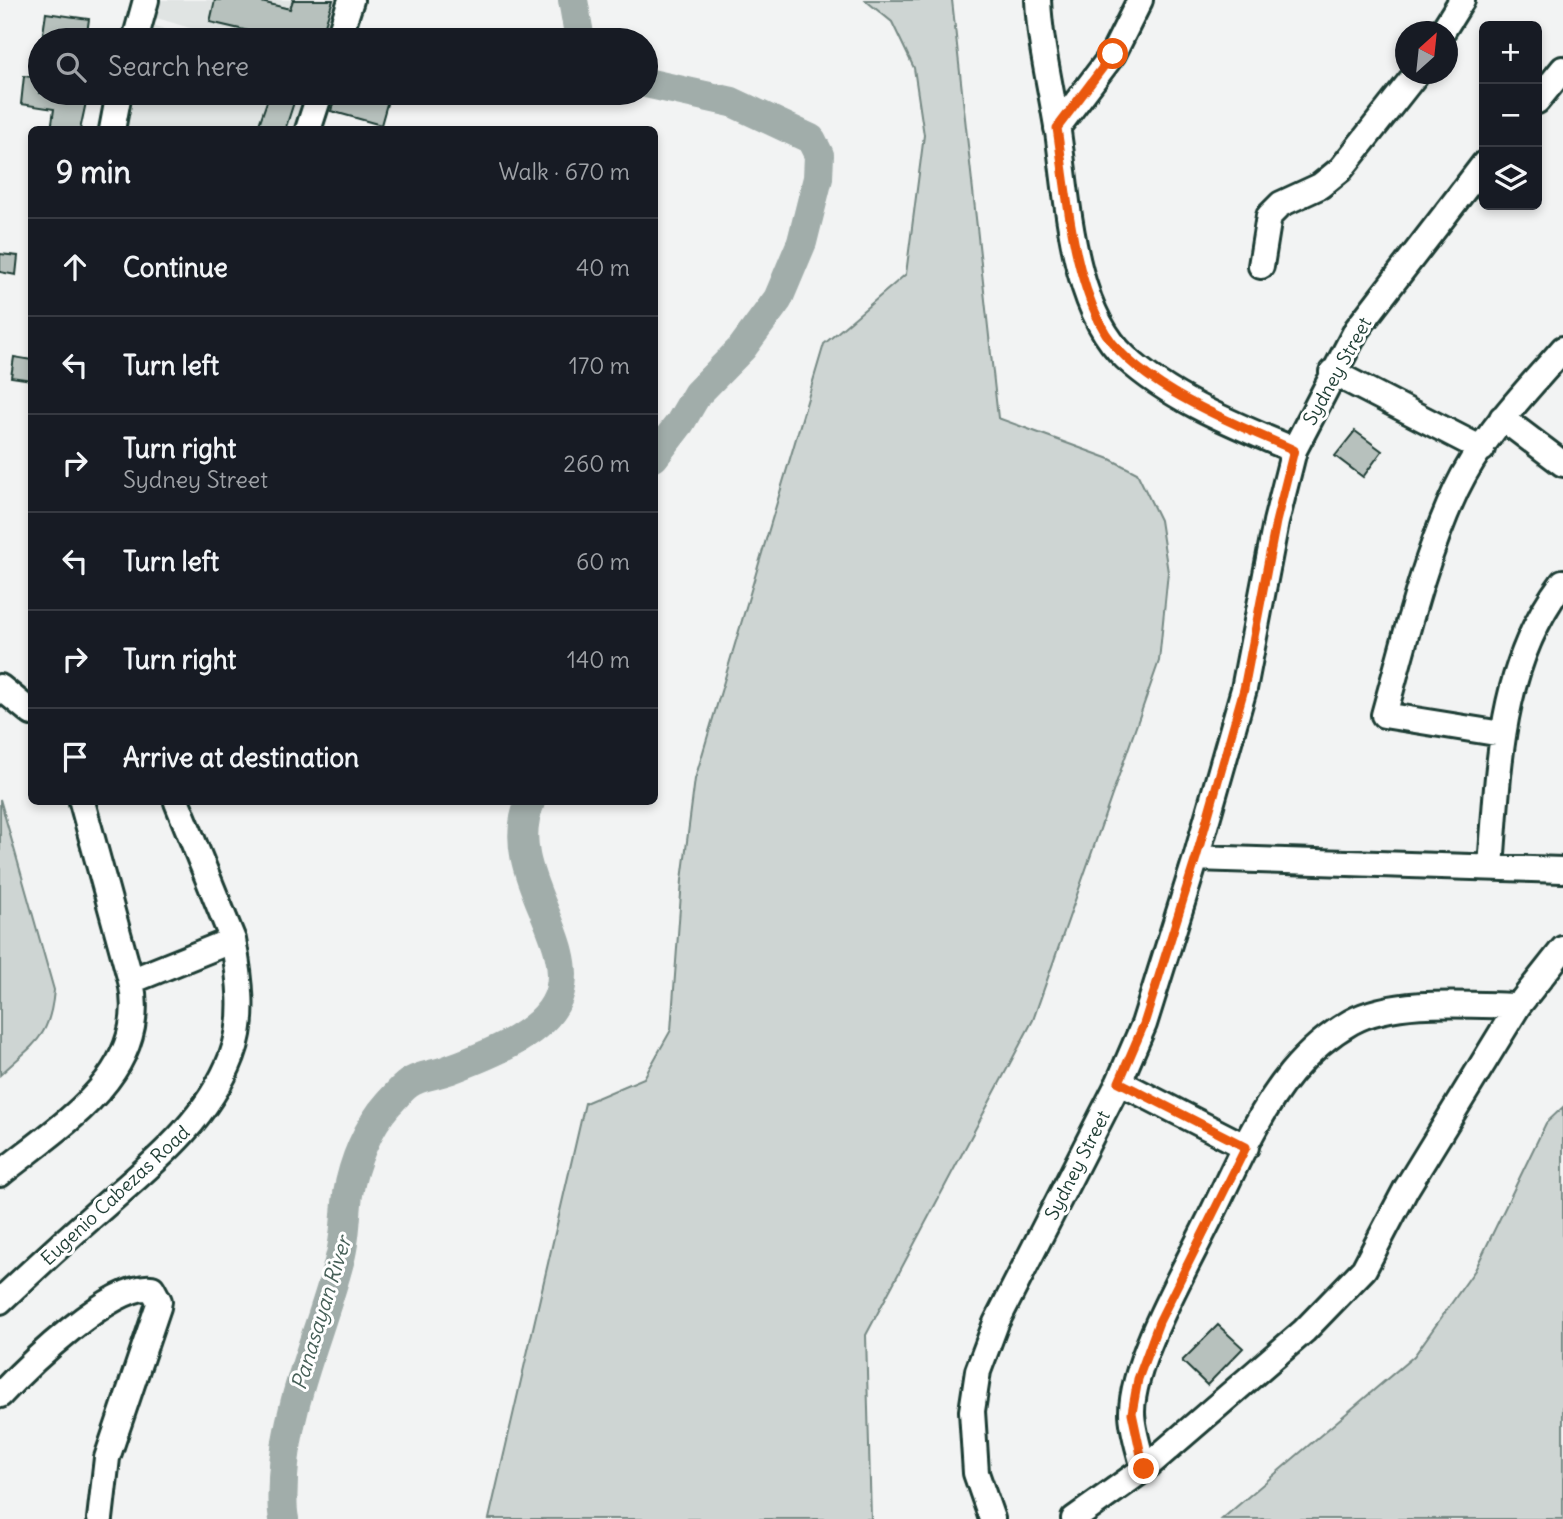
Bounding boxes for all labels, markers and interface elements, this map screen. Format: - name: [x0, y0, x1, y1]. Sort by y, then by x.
- north arrow: [1395, 21, 1458, 84]
- map controls: [1479, 21, 1542, 210]
- button: +: [1479, 21, 1542, 84]
- search box: [28, 28, 658, 105]
- route start: [1097, 38, 1128, 69]
- icon: search: [52, 48, 90, 86]
- text: Search here: [108, 50, 249, 83]
- button: −: [1479, 84, 1542, 147]
- button: layers: [1479, 147, 1542, 210]
- text: 9 min: [56, 153, 131, 191]
- text: Walk · 670 m: [498, 157, 630, 186]
- icon: ahead: [56, 248, 94, 286]
- text: Continue: [123, 251, 228, 284]
- text: 40 m: [576, 253, 630, 282]
- street label: Sydney Street: [1297, 313, 1377, 429]
- icon: left: [56, 346, 94, 384]
- text: Turn left: [123, 349, 219, 382]
- text: 170 m: [569, 351, 630, 380]
- text: Turn right: [123, 432, 236, 465]
- icon: right: [56, 444, 94, 482]
- text: 260 m: [563, 449, 630, 478]
- text: Sydney Street: [123, 465, 268, 494]
- icon: left: [56, 542, 94, 580]
- text: Turn left: [123, 545, 219, 578]
- text: 60 m: [576, 547, 630, 576]
- icon: right: [56, 640, 94, 678]
- text: Turn right: [123, 643, 236, 676]
- text: 140 m: [567, 645, 630, 674]
- icon: arrive: [56, 738, 94, 776]
- text: Arrive at destination: [123, 741, 359, 774]
- street label: Sydney Street: [1039, 1106, 1115, 1224]
- street label: Eugenio Cabezas Road: [36, 1120, 194, 1270]
- water label: Panasayan River: [285, 1231, 358, 1393]
- route end: [1128, 1453, 1159, 1484]

